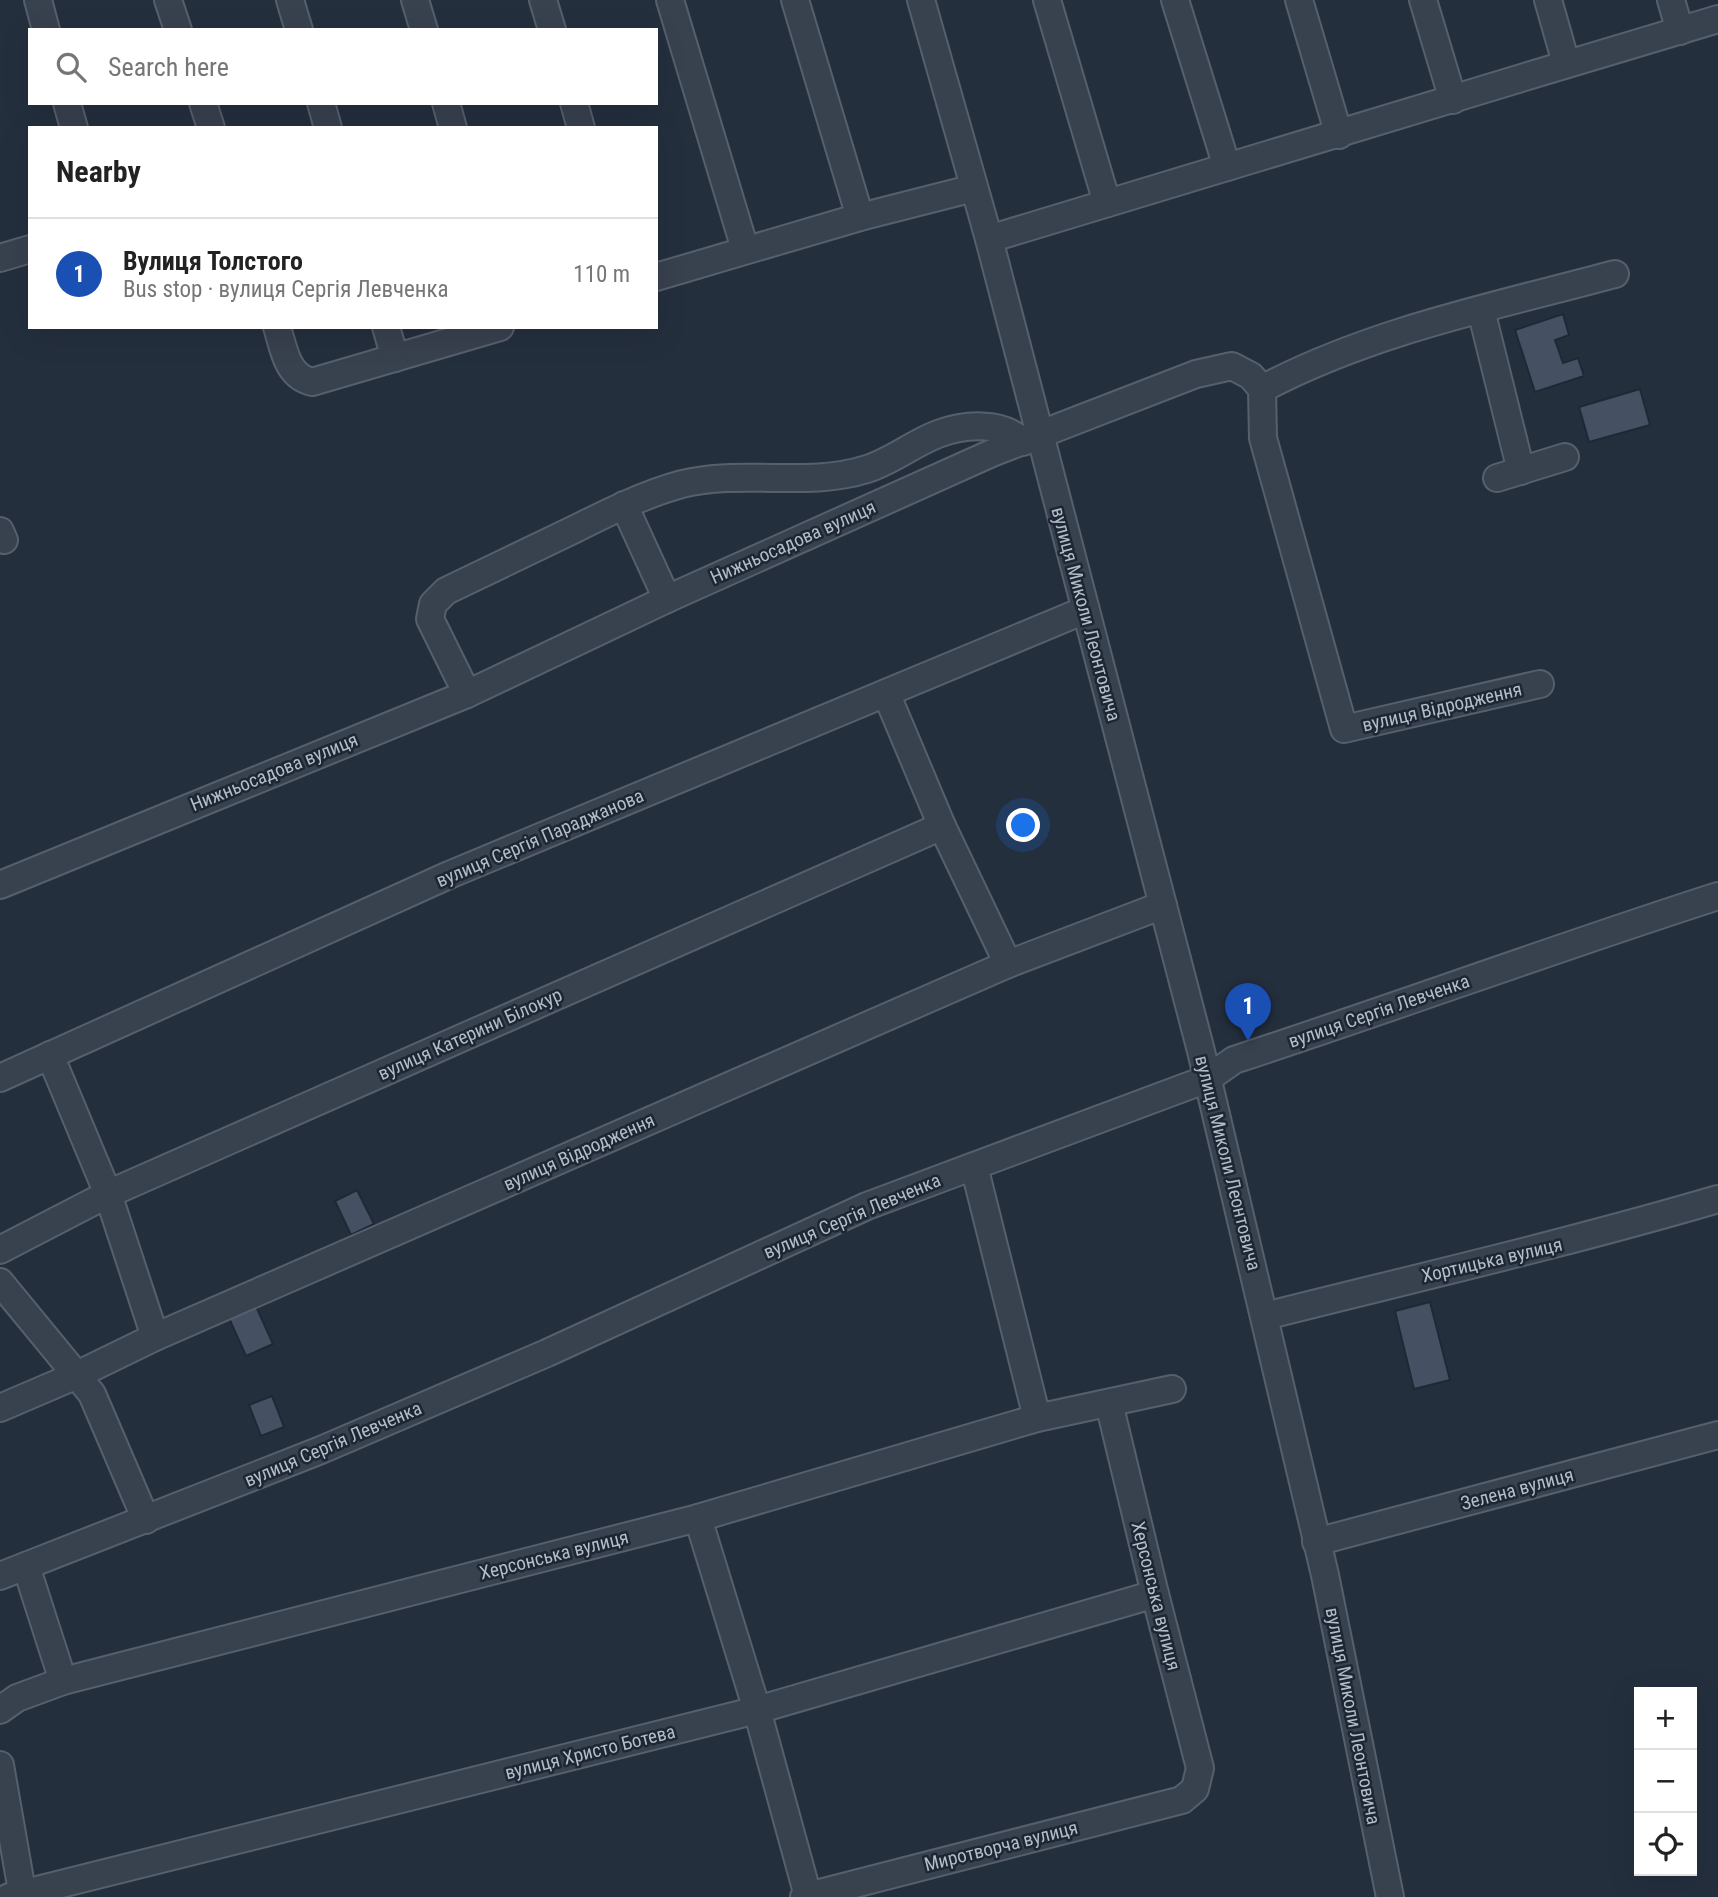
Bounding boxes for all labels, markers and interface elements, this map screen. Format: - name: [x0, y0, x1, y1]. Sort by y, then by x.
- search box: [28, 28, 658, 105]
- icon: search: [52, 48, 90, 86]
- text: Search here: [108, 52, 229, 82]
- text: Nearby: [56, 154, 141, 189]
- text: Вулиця Толстого: [123, 246, 303, 276]
- text: 1: [73, 261, 85, 288]
- text: 110 m: [573, 261, 630, 288]
- text: Bus stop · вулиця Сергія Левченка: [123, 276, 449, 303]
- street label: Нижньосадова вулиця: [707, 495, 879, 589]
- street label: вулиця Миколи Леонтовича: [1046, 505, 1126, 723]
- street label: вулиця Відродження: [1360, 677, 1524, 737]
- street label: Нижньосадова вулиця: [187, 728, 361, 816]
- street label: вулиця Сергія Параджанова: [433, 784, 647, 892]
- your location: [1006, 808, 1040, 842]
- street label: вулиця Сергія Левченка: [1285, 969, 1473, 1053]
- street label: вулиця Катерини Білокур: [374, 983, 566, 1085]
- pin: 1: [1225, 983, 1271, 1041]
- street label: вулиця Миколи Леонтовича: [1190, 1053, 1266, 1273]
- street label: вулиця Відродження: [500, 1108, 658, 1196]
- street label: вулиця Сергія Левченка: [760, 1168, 944, 1264]
- street label: Хортицька вулиця: [1420, 1233, 1564, 1287]
- street label: вулиця Сергія Левченка: [241, 1396, 425, 1492]
- street label: Зелена вулиця: [1458, 1463, 1576, 1515]
- street label: Херсонська вулиця: [1126, 1519, 1186, 1673]
- street label: Херсонська вулиця: [477, 1525, 631, 1585]
- street label: вулиця Миколи Леонтовича: [1321, 1606, 1385, 1826]
- map controls: [1634, 1687, 1697, 1876]
- button: +: [1634, 1687, 1697, 1750]
- street label: вулиця Христо Ботева: [503, 1720, 677, 1784]
- button: −: [1634, 1750, 1697, 1813]
- button: locate: [1634, 1813, 1697, 1876]
- street label: Миротворча вулиця: [922, 1816, 1080, 1876]

